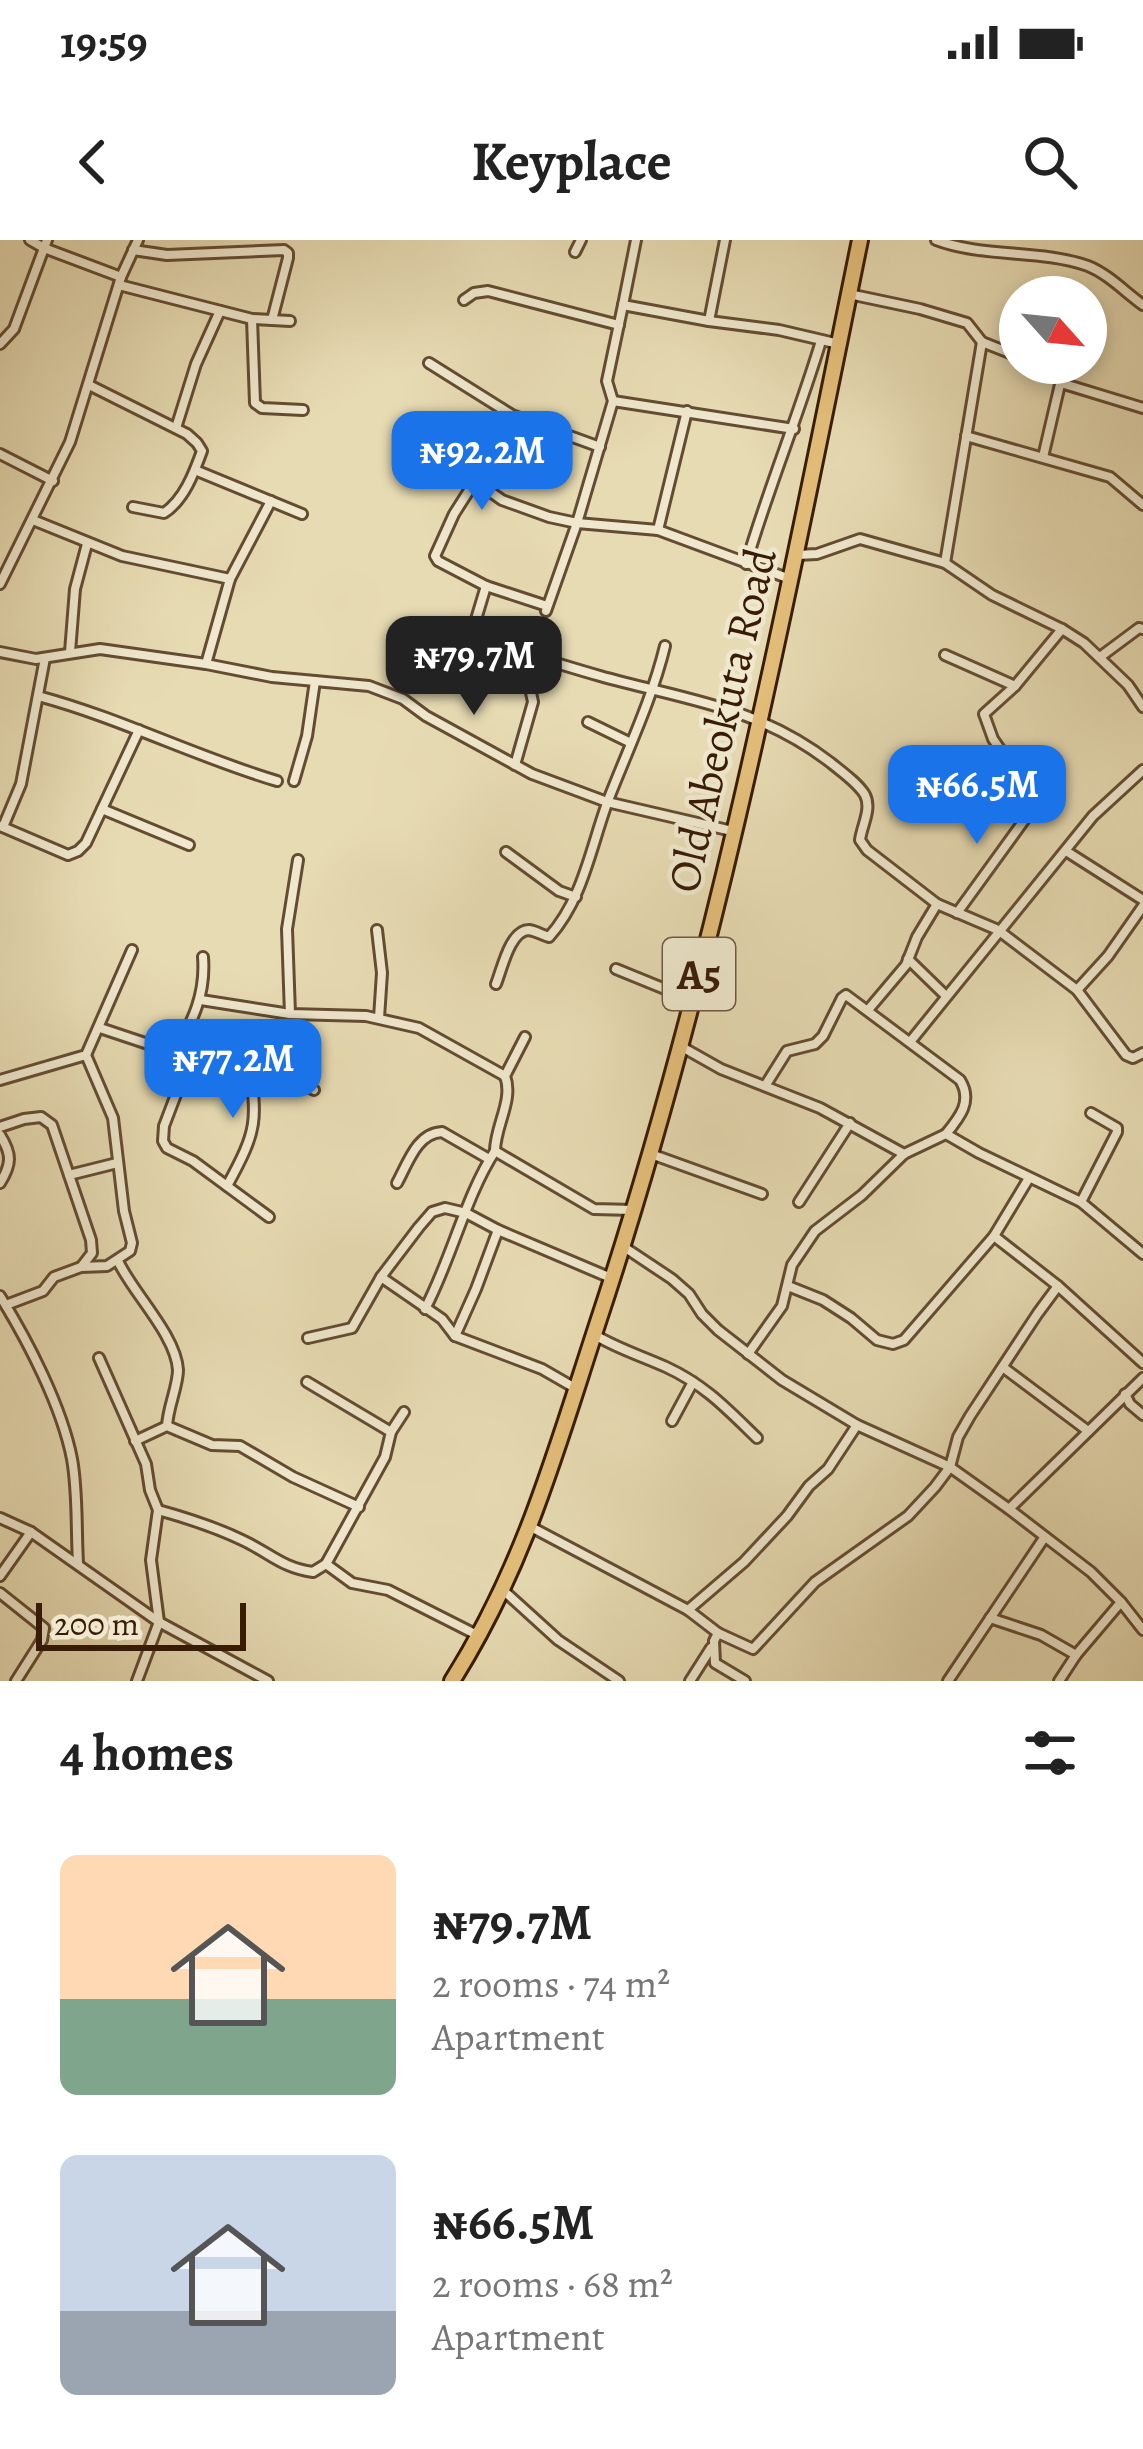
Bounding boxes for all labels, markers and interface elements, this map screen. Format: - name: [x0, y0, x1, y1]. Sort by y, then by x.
- text: 19:59: [60, 11, 148, 73]
- text: Keyplace: [471, 125, 672, 199]
- icon: back: [60, 129, 126, 195]
- icon: search: [1017, 129, 1083, 195]
- north arrow: [999, 276, 1107, 384]
- map controls: [999, 276, 1107, 384]
- pin: ₦92.2M: [384, 411, 580, 513]
- text: ₦92.2M: [419, 423, 545, 476]
- street label: Old Abeokuta Road: [652, 541, 792, 898]
- pin: ₦79.7M: [376, 616, 572, 718]
- text: ₦79.7M: [413, 628, 535, 681]
- pin: ₦66.5M: [879, 745, 1075, 847]
- text: ₦66.5M: [915, 757, 1039, 810]
- road number: A5: [663, 938, 735, 1010]
- pin: ₦77.2M: [135, 1019, 331, 1121]
- text: ₦77.2M: [171, 1031, 295, 1084]
- scale bar: [36, 1597, 246, 1650]
- text: 200 m: [54, 1601, 139, 1646]
- text: 4 homes: [60, 1718, 234, 1788]
- icon: filters: [1017, 1720, 1083, 1786]
- text: ₦79.7M: [432, 1887, 592, 1957]
- icon: home: [156, 1903, 300, 2047]
- text: 2 rooms · 74 m²: [432, 1957, 670, 2010]
- text: Apartment: [432, 2010, 605, 2063]
- text: ₦66.5M: [432, 2187, 594, 2257]
- icon: home: [156, 2203, 300, 2347]
- text: 2 rooms · 68 m²: [432, 2257, 673, 2310]
- text: Apartment: [432, 2310, 605, 2363]

